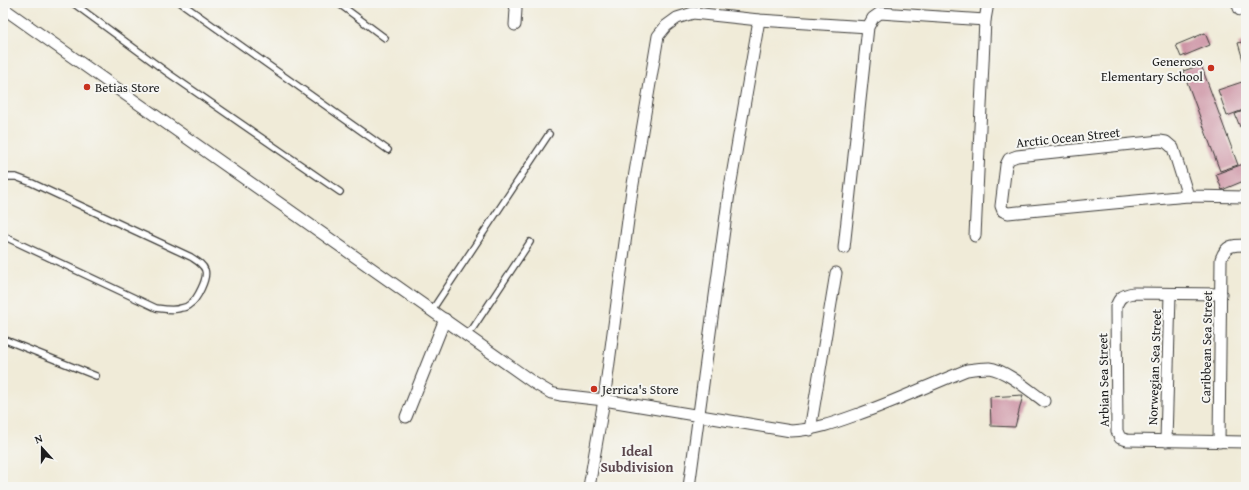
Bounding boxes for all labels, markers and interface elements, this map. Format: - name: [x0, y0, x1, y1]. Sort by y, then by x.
- place label: Generoso Elementary School: [1101, 52, 1203, 86]
- marker: Generoso Elementary School: [1206, 63, 1216, 73]
- place label: Betias Store: [95, 78, 160, 97]
- marker: Betias Store: [82, 82, 92, 92]
- street label: Arctic Ocean Street: [1015, 123, 1121, 152]
- street label: Caribbean Sea Street: [1196, 290, 1217, 403]
- street label: Norwegian Sea Street: [1143, 308, 1166, 425]
- street label: Arbian Sea Street: [1093, 332, 1114, 427]
- place label: Jerrica's Store: [600, 380, 679, 399]
- marker: Jerrica's Store: [589, 384, 599, 394]
- north arrow: [22, 428, 62, 468]
- text: N: [32, 430, 45, 447]
- district label: Ideal Subdivision: [600, 441, 674, 477]

